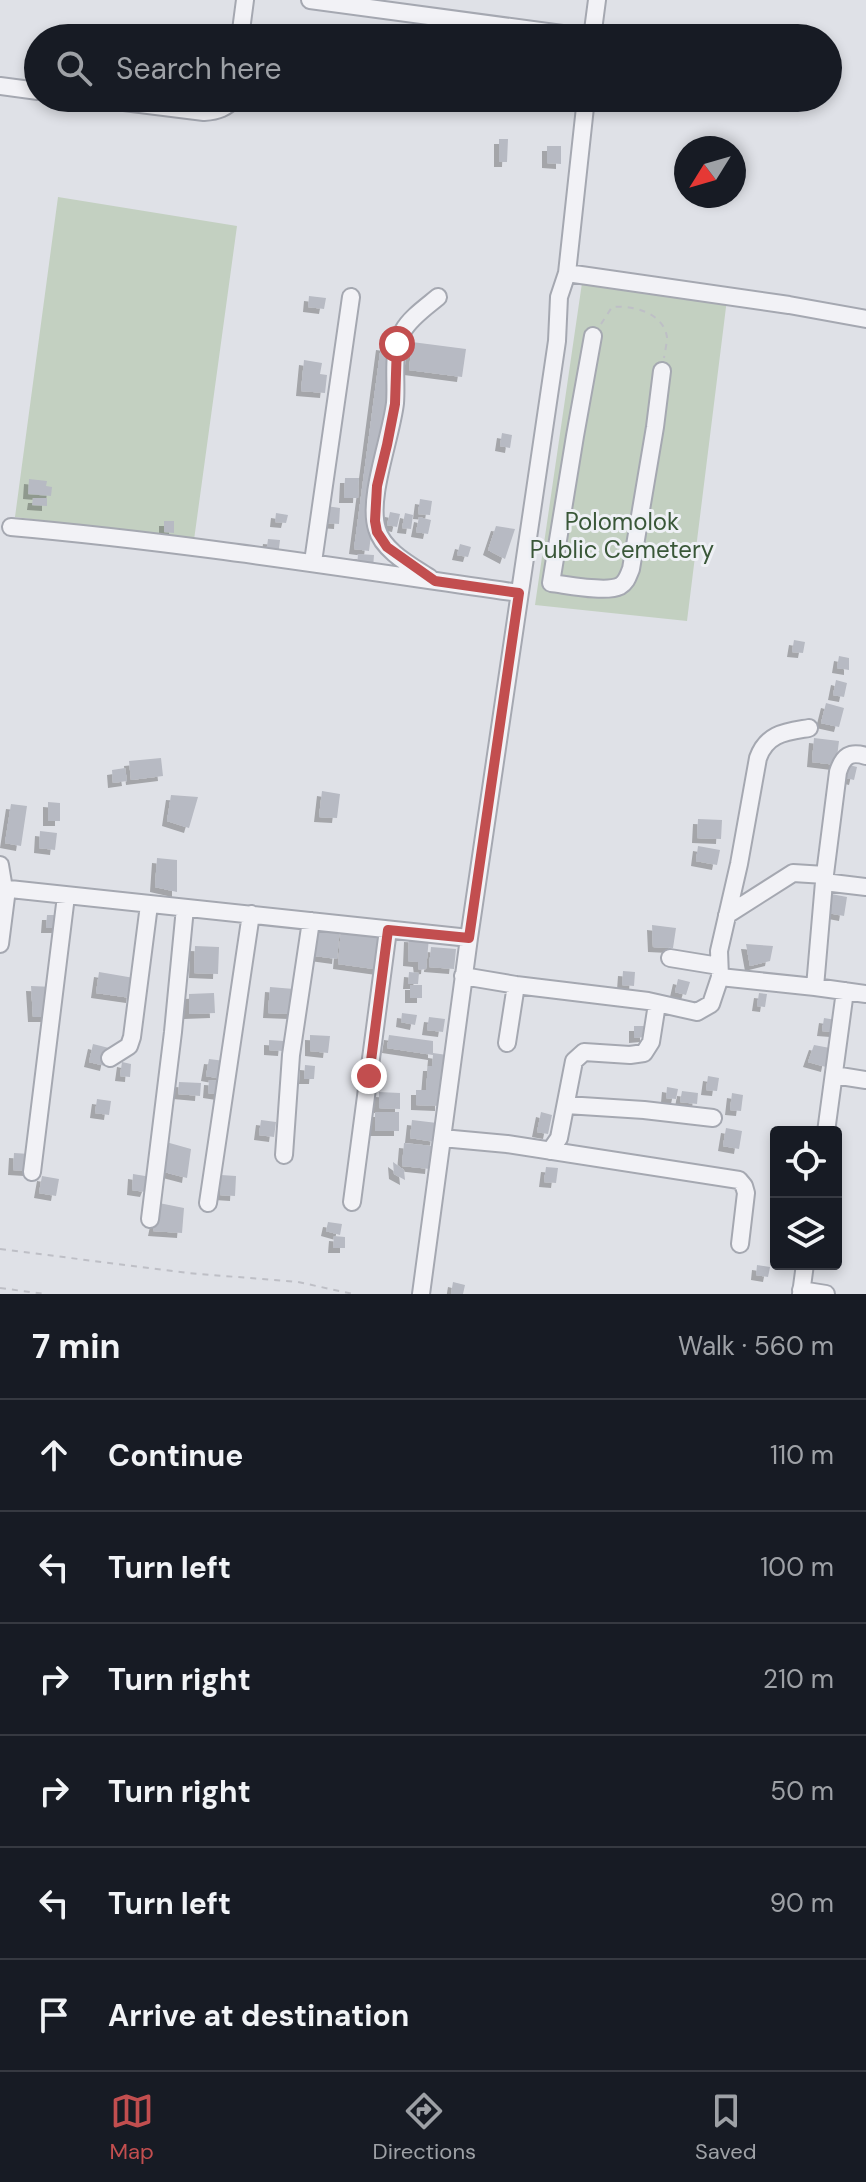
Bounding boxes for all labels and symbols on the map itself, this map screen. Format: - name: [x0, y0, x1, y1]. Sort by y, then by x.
- north arrow: [674, 136, 746, 208]
- route start: [379, 326, 415, 362]
- park label: Polomolok Public Cemetery: [530, 506, 714, 565]
- route end: [351, 1058, 387, 1094]

